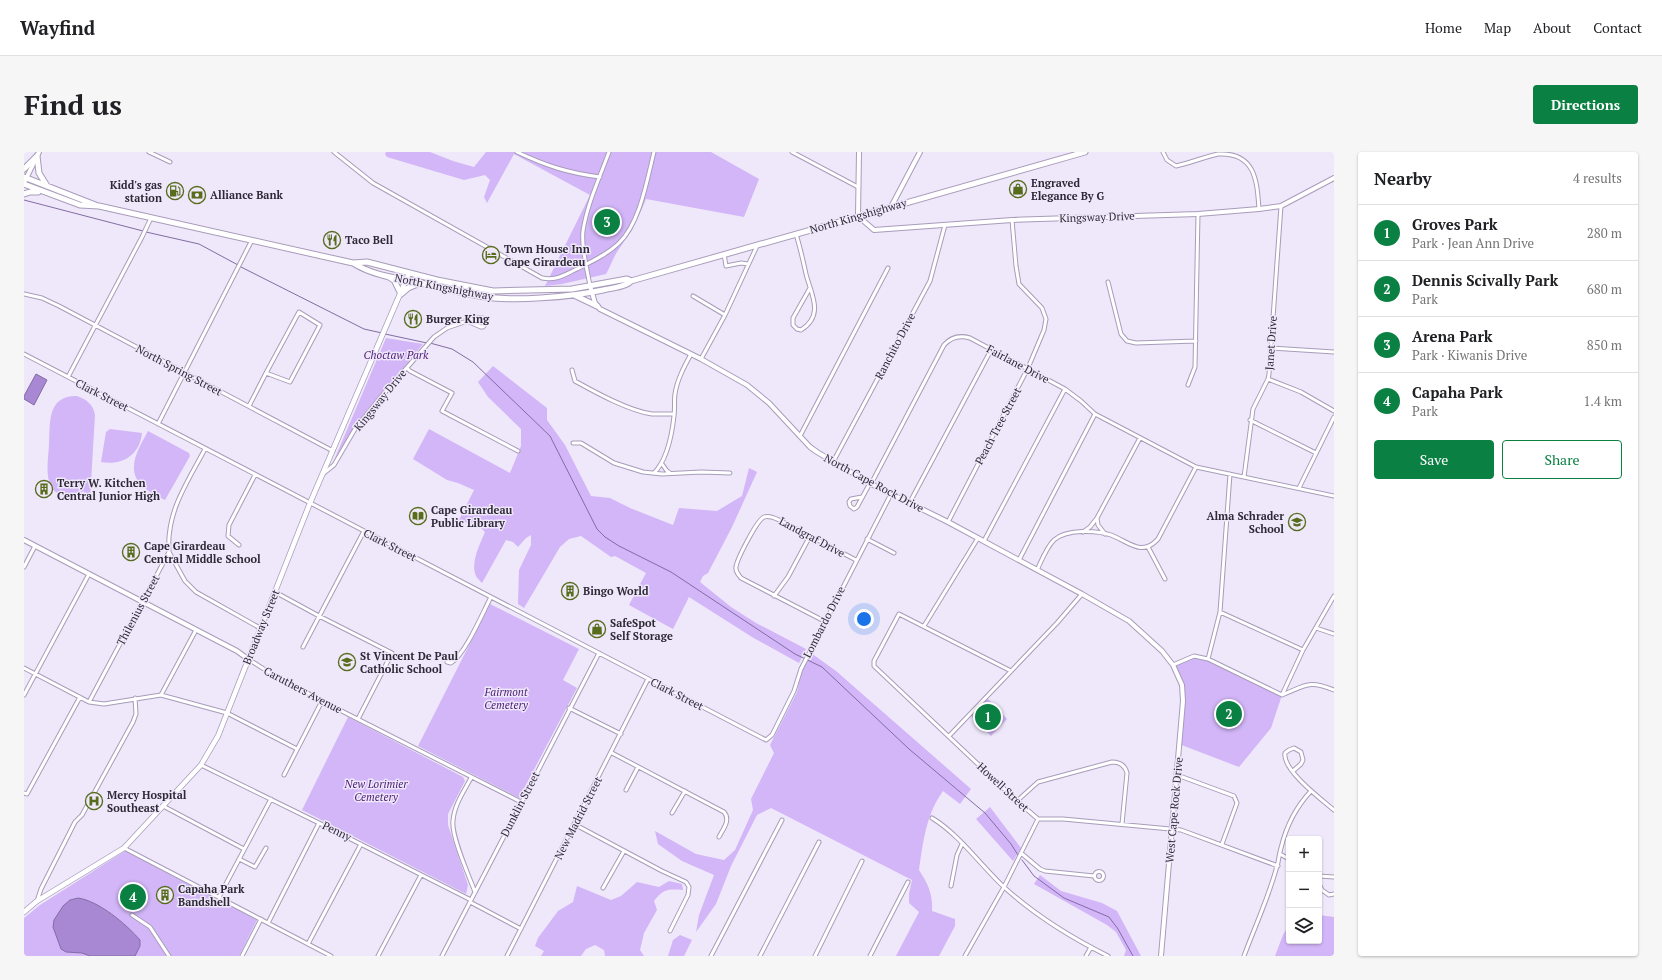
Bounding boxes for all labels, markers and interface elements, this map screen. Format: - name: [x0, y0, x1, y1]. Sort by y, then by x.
- text: Wayfind: [20, 15, 95, 40]
- text: Home: [1425, 18, 1462, 37]
- text: Map: [1484, 18, 1511, 37]
- text: About: [1533, 18, 1571, 37]
- text: Contact: [1593, 18, 1642, 37]
- button: Directions: [1533, 85, 1638, 124]
- text: Find us: [24, 86, 122, 123]
- text: Nearby: [1374, 167, 1432, 190]
- text: 4 results: [1573, 169, 1622, 187]
- place label: Engraved Elegance By G: [1031, 176, 1105, 203]
- place label: Kidd's gas station: [110, 178, 162, 205]
- shop icon: Engraved Elegance By G: [1008, 179, 1028, 199]
- fuel station icon: Kidd's gas station: [165, 181, 185, 201]
- bank icon: Alliance Bank: [187, 185, 207, 205]
- place label: Alliance Bank: [210, 188, 284, 202]
- street label: North Kingshighway: [808, 195, 909, 237]
- pin: 3: [594, 207, 620, 237]
- street label: Kingsway Drive: [1059, 209, 1135, 225]
- text: Groves Park: [1412, 214, 1498, 234]
- text: 1: [1383, 224, 1391, 242]
- text: 280 m: [1587, 224, 1622, 242]
- restaurant icon: Taco Bell: [322, 230, 342, 250]
- place label: Taco Bell: [345, 233, 393, 247]
- text: Park · Jean Ann Drive: [1412, 234, 1534, 252]
- place label: Town House Inn Cape Girardeau: [504, 242, 590, 269]
- hotel icon: Town House Inn Cape Girardeau: [481, 245, 501, 265]
- text: Dennis Scivally Park: [1412, 270, 1558, 290]
- street label: North Kingshighway: [393, 271, 495, 304]
- text: 2: [1383, 280, 1391, 298]
- text: 680 m: [1587, 280, 1622, 298]
- text: Park: [1412, 290, 1438, 308]
- restaurant icon: Burger King: [403, 309, 423, 329]
- street label: Ranchito Drive: [872, 310, 919, 382]
- place label: Burger King: [426, 312, 490, 326]
- street label: Janet Drive: [1262, 315, 1280, 371]
- text: Arena Park: [1412, 326, 1493, 346]
- text: 3: [1383, 336, 1391, 354]
- text: 850 m: [1587, 336, 1622, 354]
- street label: North Spring Street: [134, 341, 224, 399]
- street label: Fairlane Drive: [984, 342, 1052, 387]
- text: Park · Kiwanis Drive: [1412, 346, 1527, 364]
- park label: Choctaw Park: [364, 348, 429, 362]
- street label: Kingsway Drive: [351, 366, 409, 434]
- street label: Clark Street: [73, 376, 131, 414]
- text: Capaha Park: [1412, 382, 1503, 402]
- street label: Peach Tree Street: [972, 385, 1024, 467]
- text: 4: [1383, 392, 1391, 410]
- text: 1.4 km: [1583, 392, 1622, 410]
- text: Park: [1412, 402, 1438, 420]
- button: Save: [1374, 440, 1494, 479]
- button: Share: [1502, 440, 1622, 479]
- street label: North Cape Rock Drive: [822, 451, 927, 516]
- place label: Terry W. Kitchen Central Junior High: [57, 476, 160, 503]
- building icon: Terry W. Kitchen Central Junior High: [34, 479, 54, 499]
- place label: Cape Girardeau Public Library: [431, 503, 513, 530]
- library icon: Cape Girardeau Public Library: [408, 506, 428, 526]
- place label: Alma Schrader School: [1206, 509, 1284, 536]
- school or university icon: Alma Schrader School: [1287, 512, 1307, 532]
- street label: Landgraf Drive: [777, 514, 848, 560]
- street label: Clark Street: [361, 526, 419, 564]
- place label: Cape Girardeau Central Middle School: [144, 539, 261, 566]
- building icon: Cape Girardeau Central Middle School: [121, 542, 141, 562]
- street label: Thilenius Street: [113, 572, 163, 648]
- building icon: Bingo World: [560, 581, 580, 601]
- street label: Lombardo Drive: [800, 583, 848, 660]
- place label: Bingo World: [583, 584, 649, 598]
- street label: Broadway Street: [240, 587, 282, 667]
- your location: [854, 609, 874, 629]
- place label: SafeSpot Self Storage: [610, 616, 673, 643]
- shop icon: SafeSpot Self Storage: [587, 619, 607, 639]
- place label: St Vincent De Paul Catholic School: [360, 649, 459, 676]
- school or university icon: St Vincent De Paul Catholic School: [337, 652, 357, 672]
- street label: Caruthers Avenue: [261, 663, 345, 717]
- street label: Clark Street: [648, 675, 706, 713]
- park label: Fairmont Cemetery: [483, 685, 529, 712]
- pin: 2: [1216, 699, 1242, 729]
- pin: 1: [975, 702, 1001, 732]
- street label: West Cape Rock Drive: [1162, 756, 1186, 864]
- street label: Howell Street: [974, 759, 1032, 815]
- street label: Dunklin Street: [498, 769, 542, 839]
- street label: New Madrid Street: [551, 774, 605, 862]
- park label: New Lorimier Cemetery: [343, 777, 408, 804]
- place label: Mercy Hospital Southeast: [107, 788, 187, 815]
- hospital icon: Mercy Hospital Southeast: [84, 791, 104, 811]
- street label: Penny: [320, 818, 354, 844]
- map controls: [1286, 836, 1322, 944]
- button: +: [1286, 836, 1322, 872]
- button: −: [1286, 872, 1322, 908]
- pin: 4: [120, 882, 146, 912]
- place label: Capaha Park Bandshell: [178, 882, 245, 909]
- building icon: Capaha Park Bandshell: [155, 885, 175, 905]
- button: layers: [1286, 908, 1322, 944]

